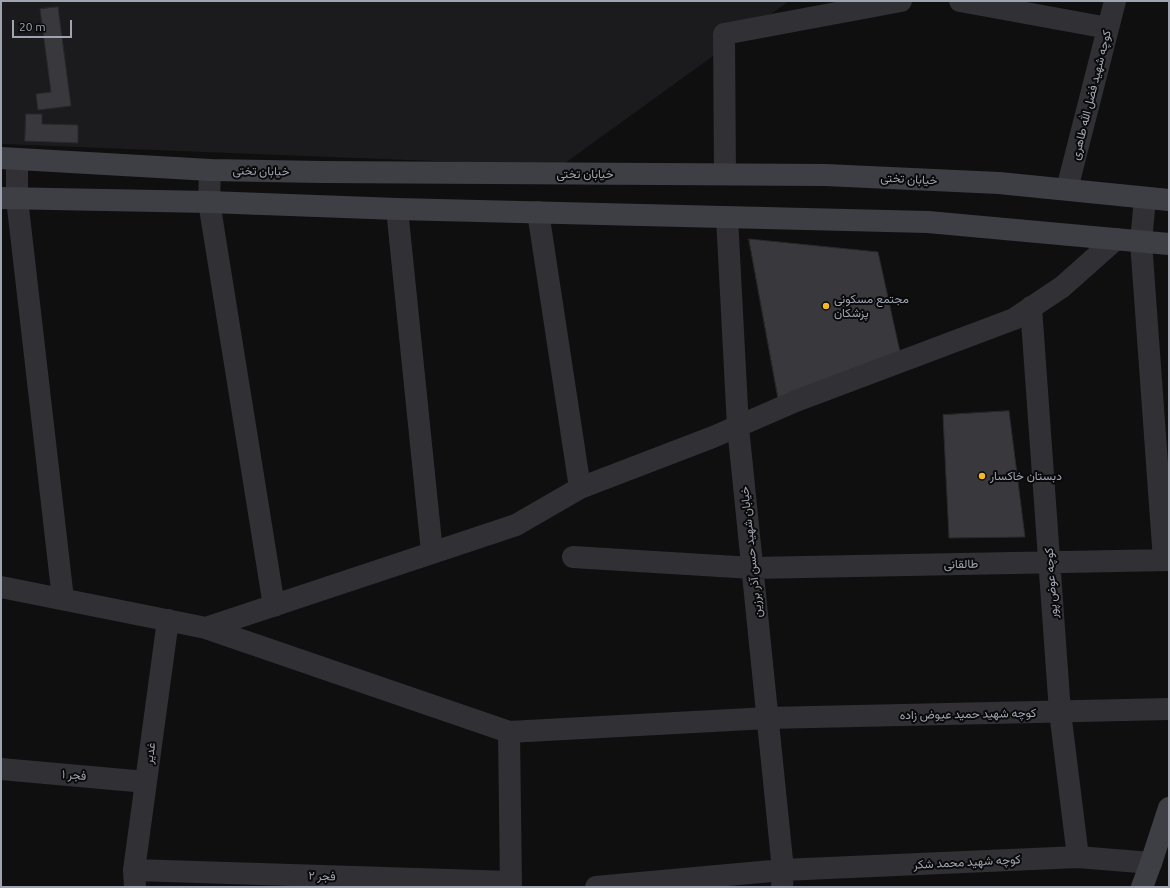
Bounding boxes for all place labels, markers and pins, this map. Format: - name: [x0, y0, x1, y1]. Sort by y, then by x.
- place label: مجتمع مسکونی پزشکان: [834, 292, 909, 320]
- marker: مجتمع مسکونی پزشکان: [821, 301, 831, 311]
- place label: دبستان خاکسار: [990, 469, 1062, 483]
- marker: دبستان خاکسار: [977, 471, 987, 481]

